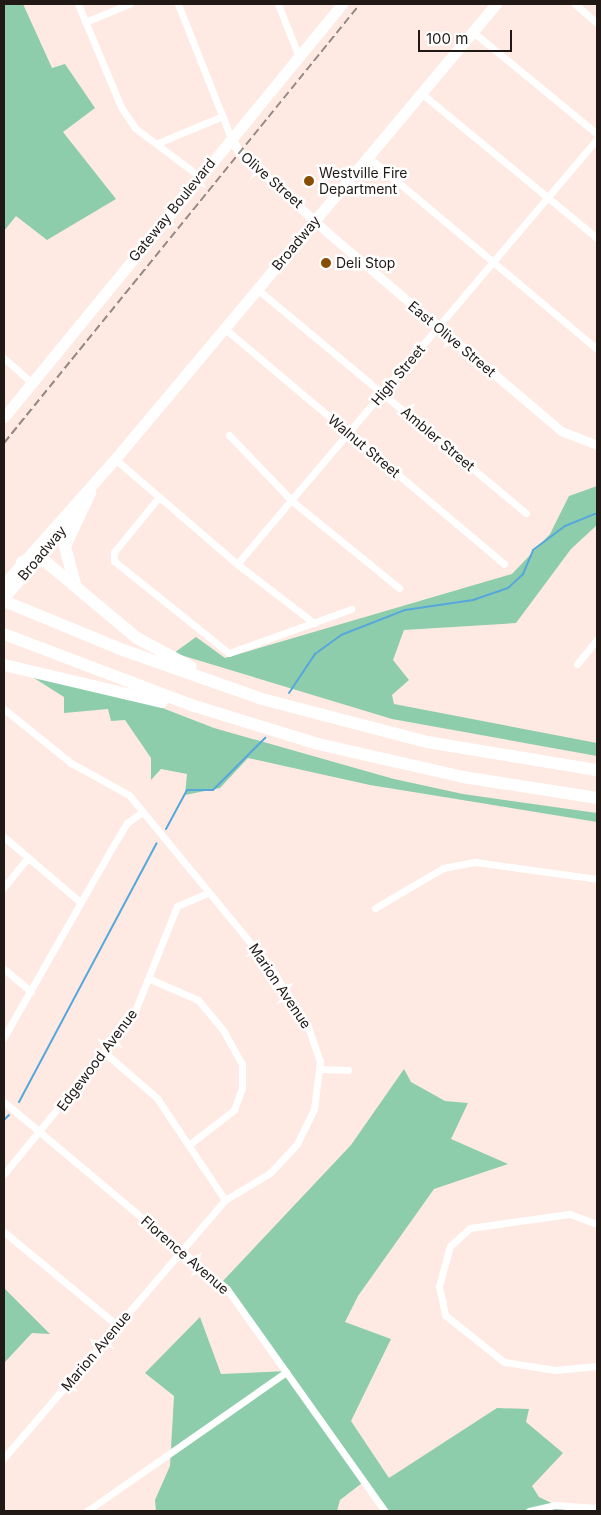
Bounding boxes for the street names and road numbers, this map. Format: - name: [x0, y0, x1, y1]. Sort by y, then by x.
- street label: Olive Street: [238, 149, 306, 211]
- street label: Gateway Boulevard: [125, 155, 219, 265]
- street label: Broadway: [268, 212, 324, 274]
- street label: East Olive Street: [405, 298, 499, 380]
- street label: High Street: [368, 341, 428, 409]
- street label: Ambler Street: [398, 403, 478, 475]
- street label: Walnut Street: [325, 411, 403, 481]
- street label: Broadway: [14, 522, 70, 584]
- street label: Marion Avenue: [245, 940, 315, 1032]
- street label: Edgewood Avenue: [53, 1006, 141, 1114]
- street label: Florence Avenue: [138, 1212, 232, 1298]
- street label: Marion Avenue: [58, 1308, 134, 1394]

